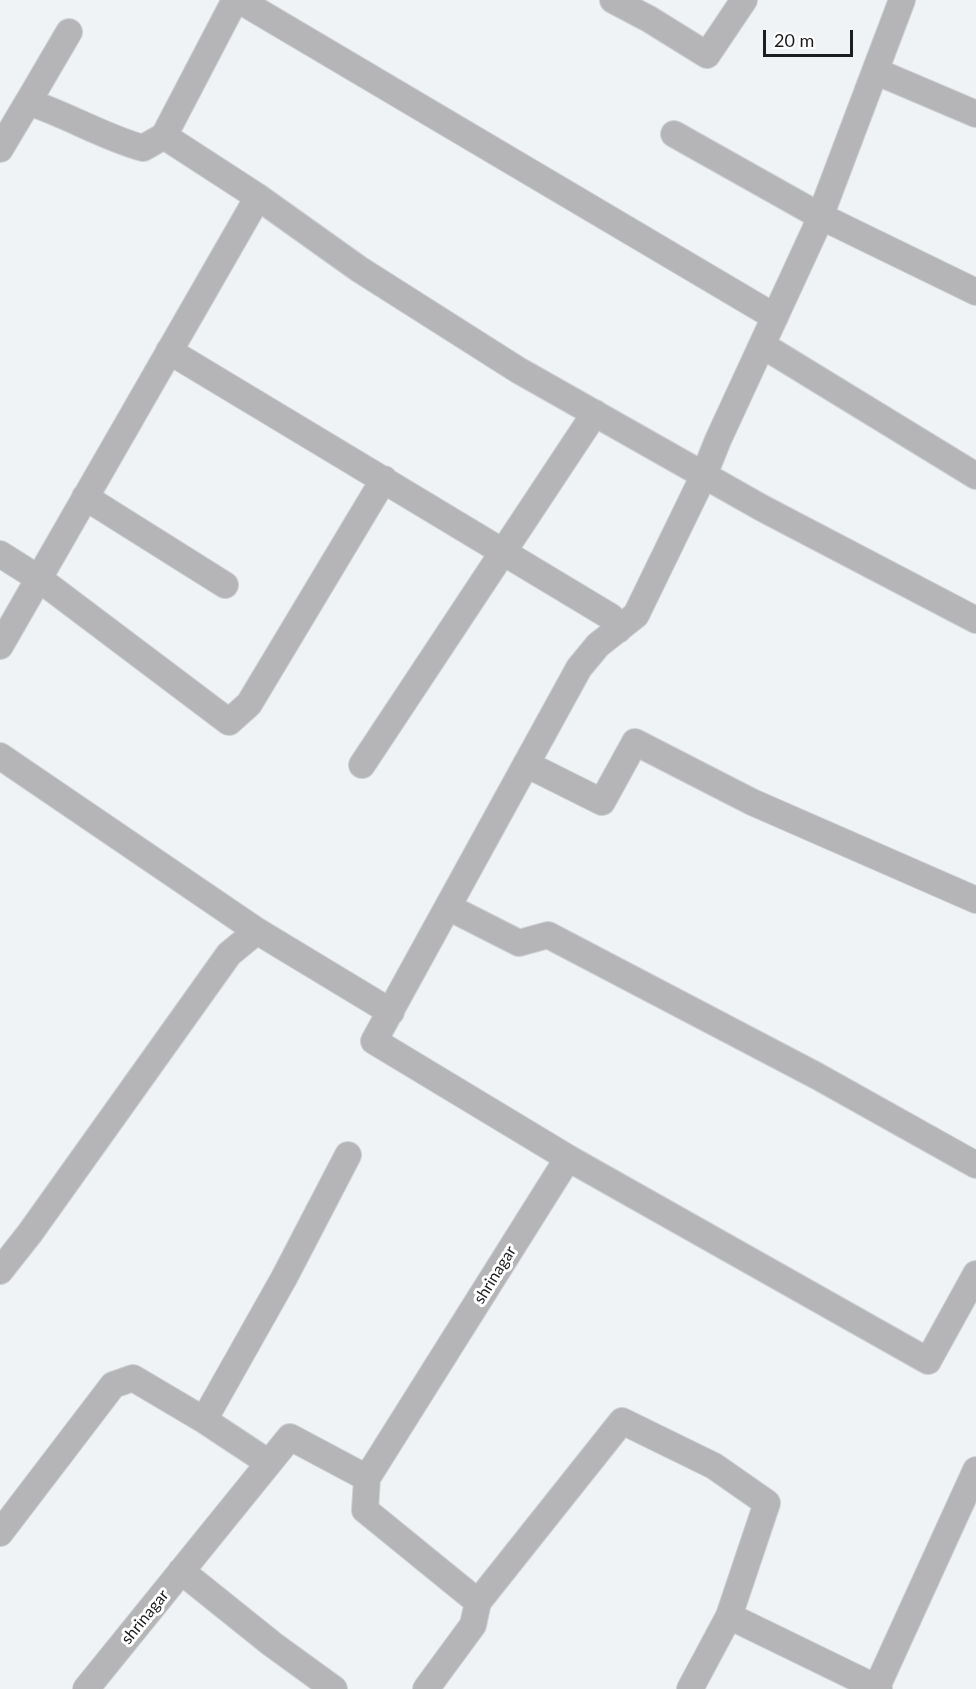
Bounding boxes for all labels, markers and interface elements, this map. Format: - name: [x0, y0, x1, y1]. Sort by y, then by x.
- scale bar: [766, 18, 856, 56]
- text: 20 m: [774, 29, 814, 51]
- street label: shrinagar: [470, 1243, 520, 1307]
- street label: shrinagar: [117, 1586, 173, 1648]

